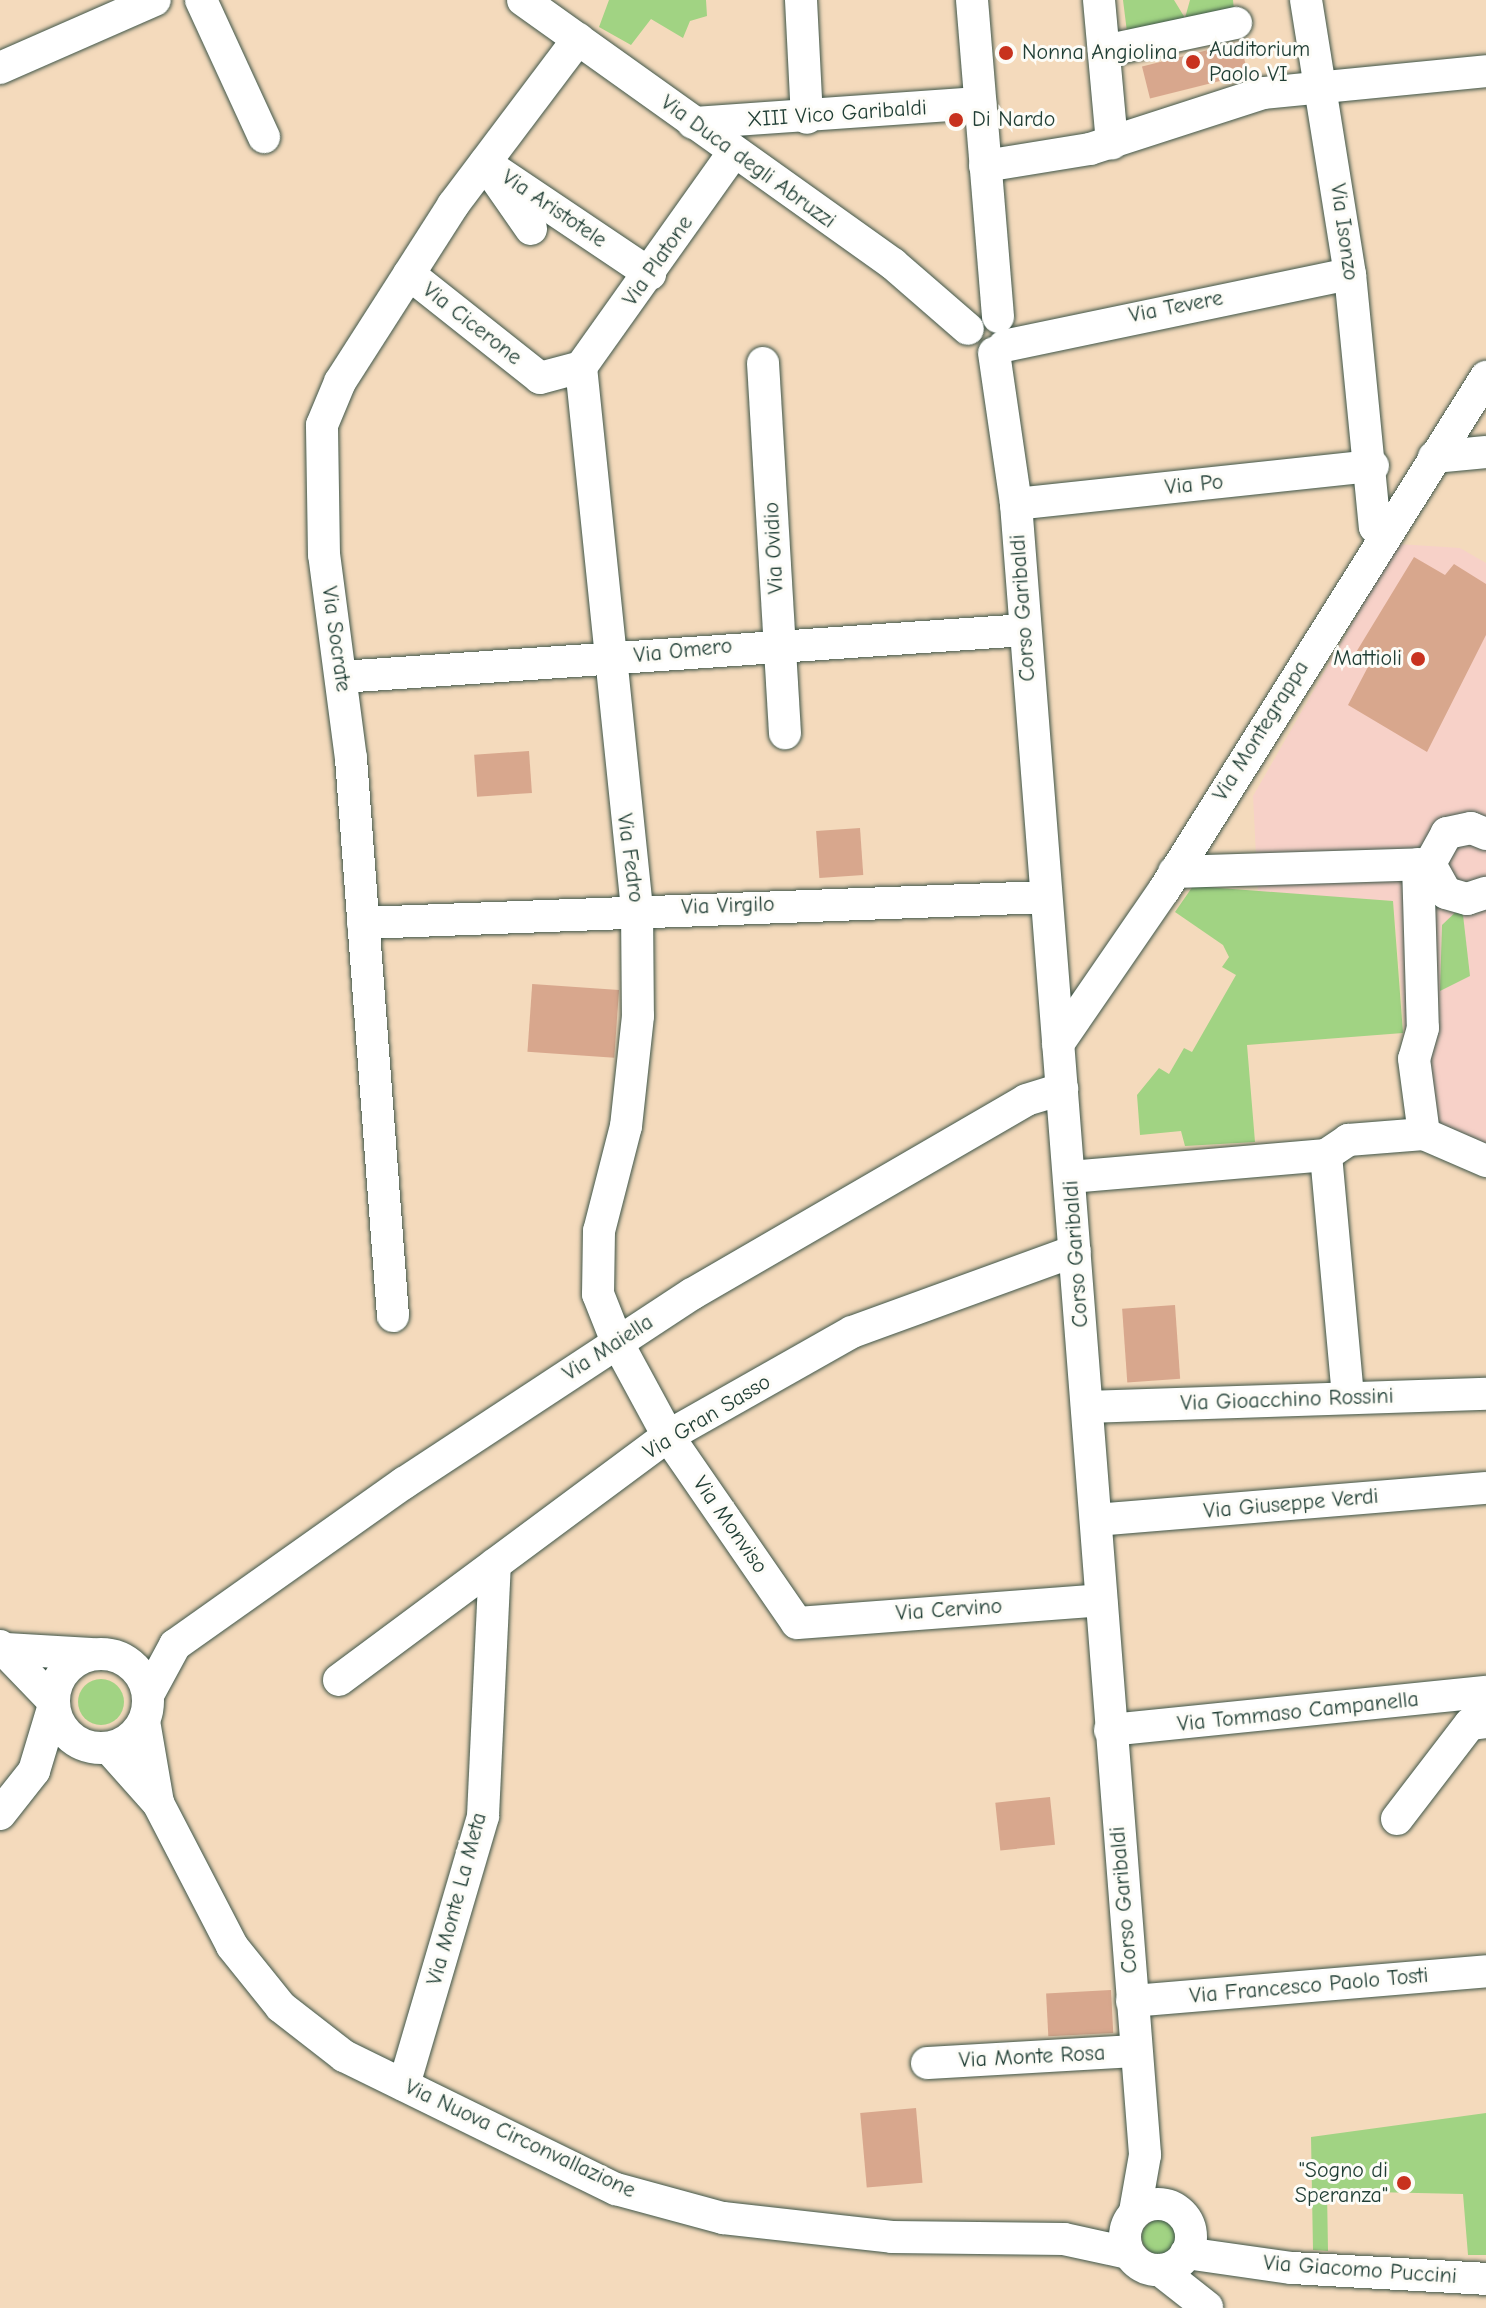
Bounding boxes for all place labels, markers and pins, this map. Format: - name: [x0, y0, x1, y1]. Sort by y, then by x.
- place label: Auditorium Paolo VI: [1209, 36, 1310, 88]
- place label: Nonna Angiolina: [1022, 40, 1178, 66]
- marker: Nonna Angiolina: [997, 44, 1015, 62]
- marker: Auditorium Paolo VI: [1184, 53, 1202, 71]
- place label: Di Nardo: [972, 107, 1055, 133]
- marker: Di Nardo: [947, 111, 965, 129]
- place label: Mattioli: [1333, 646, 1402, 672]
- marker: Mattioli: [1409, 650, 1427, 668]
- place label: "Sogno di Speranza": [1295, 2157, 1388, 2208]
- marker: "Sogno di Speranza": [1395, 2174, 1413, 2192]

